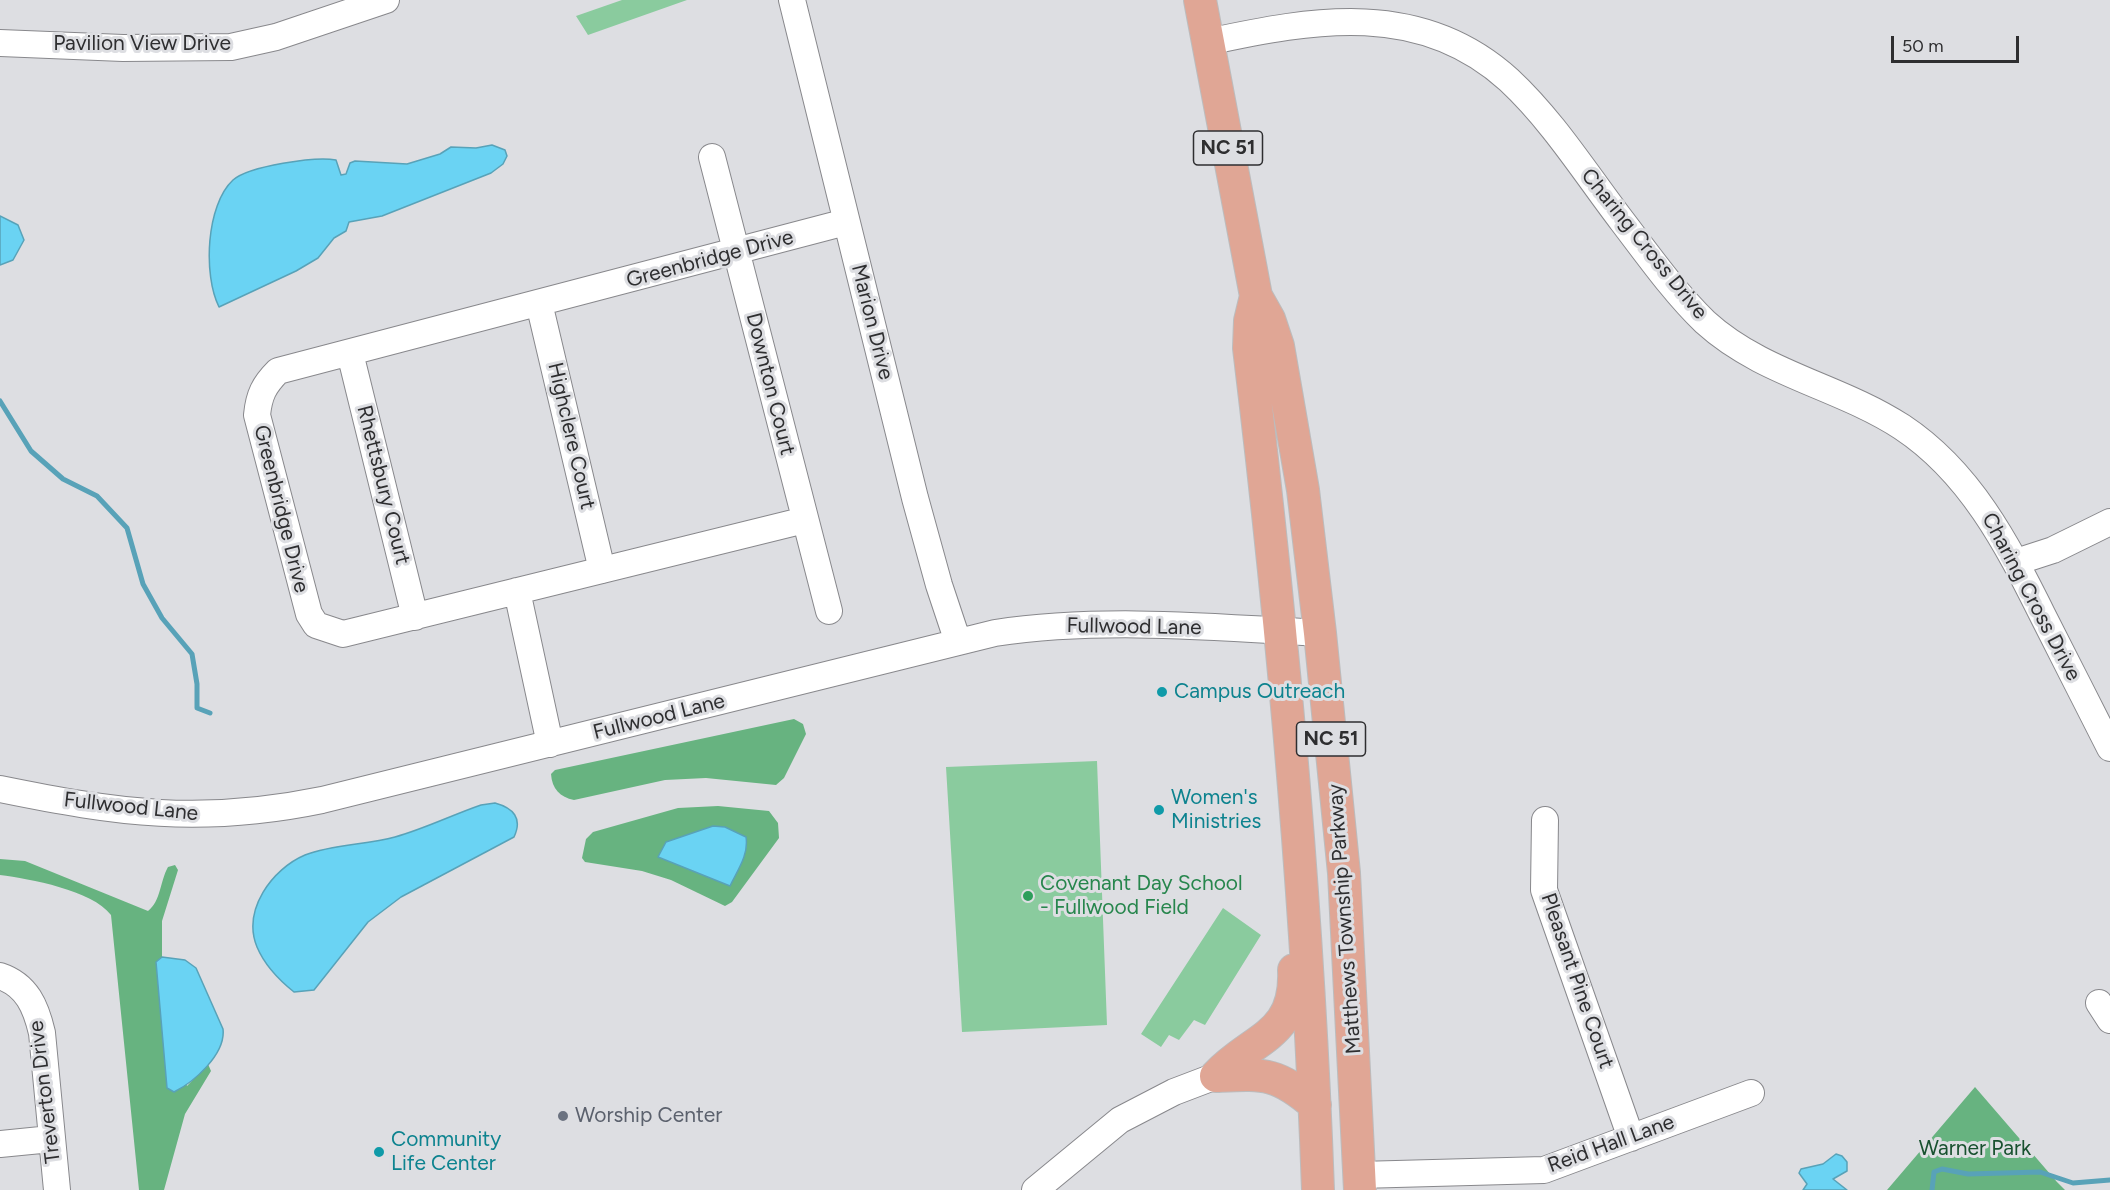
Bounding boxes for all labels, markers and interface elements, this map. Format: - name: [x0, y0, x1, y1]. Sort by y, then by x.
- scale bar: [1894, 24, 2022, 62]
- street label: Pavilion View Drive: [53, 31, 231, 57]
- text: 50 m: [1902, 35, 1944, 57]
- road number: NC 51: [1194, 131, 1262, 165]
- street label: Charing Cross Drive: [1576, 164, 1712, 324]
- street label: Greenbridge Drive: [624, 225, 796, 293]
- street label: Marion Drive: [845, 262, 899, 382]
- street label: Downton Court: [740, 310, 800, 458]
- street label: Highclere Court: [542, 360, 600, 512]
- street label: Rhettsbury Court: [351, 403, 415, 567]
- street label: Greenbridge Drive: [248, 423, 314, 595]
- street label: Charing Cross Drive: [1976, 509, 2086, 685]
- street label: Fullwood Lane: [1066, 613, 1202, 641]
- place label: Campus Outreach: [1174, 679, 1345, 705]
- marker: Campus Outreach: [1155, 685, 1169, 699]
- street label: Fullwood Lane: [590, 688, 728, 746]
- road number: NC 51: [1296, 722, 1366, 756]
- street label: Matthews Township Parkway: [1323, 783, 1367, 1055]
- place label: Women's Ministries: [1171, 785, 1261, 835]
- street label: Fullwood Lane: [63, 787, 199, 827]
- marker: Women's Ministries: [1152, 803, 1166, 817]
- place label: Covenant Day School - Fullwood Field: [1040, 871, 1243, 921]
- marker: Covenant Day School - Fullwood Field: [1021, 889, 1035, 903]
- street label: Pleasant Pine Court: [1535, 890, 1619, 1072]
- street label: Treverton Drive: [24, 1019, 66, 1165]
- place label: Worship Center: [575, 1103, 722, 1129]
- marker: Worship Center: [556, 1109, 570, 1123]
- street label: Reid Hall Lane: [1544, 1109, 1678, 1179]
- place label: Community Life Center: [391, 1127, 501, 1177]
- park label: Warner Park: [1919, 1136, 2031, 1162]
- marker: Community Life Center: [372, 1145, 386, 1159]

